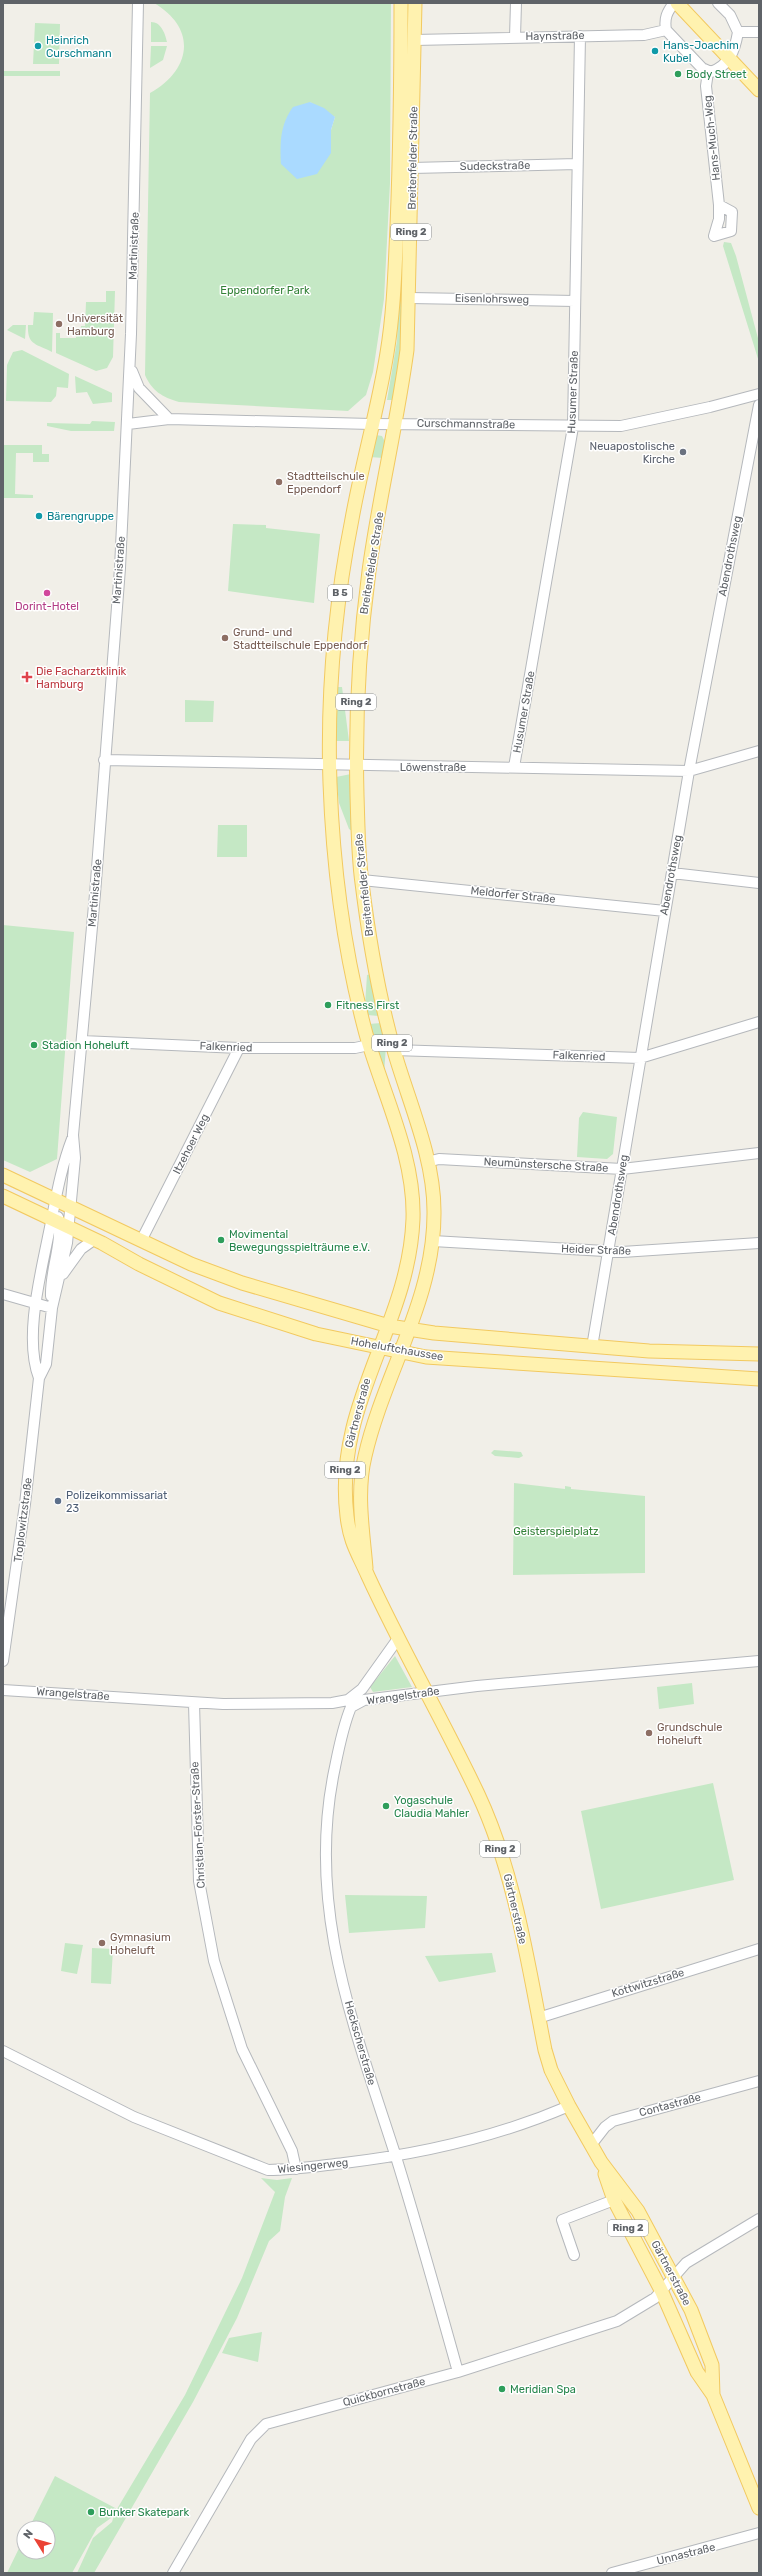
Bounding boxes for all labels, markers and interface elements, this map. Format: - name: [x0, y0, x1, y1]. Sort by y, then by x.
- street label: Haynstraße: [525, 29, 585, 43]
- place label: Heinrich Curschmann: [46, 34, 112, 60]
- place label: Hans-Joachim Kubel: [663, 39, 739, 65]
- marker: Heinrich Curschmann: [33, 41, 43, 51]
- marker: Hans-Joachim Kubel: [650, 46, 660, 56]
- place label: Body Street: [686, 68, 747, 81]
- marker: Body Street: [673, 69, 683, 79]
- street label: Hans-Much-Weg: [701, 95, 723, 181]
- street label: Breitenfelder Straße: [406, 106, 420, 210]
- street label: Sudeckstraße: [460, 159, 530, 173]
- street label: Martinistraße: [126, 212, 142, 280]
- road number: Ring 2: [391, 224, 431, 240]
- park label: Eppendorfer Park: [220, 284, 310, 297]
- street label: Eisenlohrsweg: [455, 292, 529, 306]
- place label: Universität Hamburg: [67, 312, 124, 338]
- marker: Universität Hamburg: [54, 319, 64, 329]
- street label: Husumer Straße: [565, 350, 581, 434]
- street label: Curschmannstraße: [417, 417, 515, 431]
- place label: Neuapostolische Kirche: [590, 440, 675, 466]
- marker: Neuapostolische Kirche: [678, 447, 688, 457]
- place label: Stadtteilschule Eppendorf: [287, 470, 365, 496]
- marker: Stadtteilschule Eppendorf: [274, 477, 284, 487]
- place label: Bärengruppe: [47, 510, 114, 523]
- marker: Bärengruppe: [34, 511, 44, 521]
- street label: Breitenfelder Straße: [357, 511, 387, 615]
- street label: Abendrothsweg: [716, 515, 744, 597]
- street label: Martinistraße: [110, 536, 128, 604]
- road number: B 5: [328, 585, 352, 601]
- marker: Dorint-Hotel: [42, 588, 52, 598]
- place label: Dorint-Hotel: [15, 600, 79, 613]
- place label: Grund- und Stadtteilschule Eppendorf: [233, 626, 368, 652]
- marker: Grund- und Stadtteilschule Eppendorf: [220, 633, 230, 643]
- place label: Die Facharztklinik Hamburg: [36, 665, 127, 691]
- street label: Husumer Straße: [510, 670, 538, 754]
- marker: Die Facharztklinik Hamburg: [21, 671, 33, 683]
- road number: Ring 2: [336, 694, 376, 710]
- street label: Löwenstraße: [400, 761, 466, 774]
- street label: Breitenfelder Straße: [352, 833, 376, 937]
- street label: Abendrothsweg: [658, 834, 684, 916]
- street label: Martinistraße: [86, 859, 104, 927]
- street label: Meldorfer Straße: [470, 884, 556, 906]
- place label: Fitness First: [336, 999, 400, 1012]
- marker: Fitness First: [323, 1000, 333, 1010]
- road number: Ring 2: [372, 1035, 412, 1051]
- place label: Stadion Hoheluft: [42, 1039, 130, 1052]
- marker: Stadion Hoheluft: [29, 1040, 39, 1050]
- street label: Falkenried: [199, 1040, 253, 1054]
- street label: Falkenried: [552, 1049, 606, 1063]
- street label: Itzehoer Weg: [170, 1112, 212, 1176]
- street label: Abendrothsweg: [605, 1154, 631, 1236]
- street label: Neumünstersche Straße: [483, 1155, 609, 1175]
- place label: Movimental Bewegungsspielträume e.V.: [229, 1228, 370, 1254]
- marker: Movimental Bewegungsspielträume e.V.: [216, 1235, 226, 1245]
- street label: Heider Straße: [561, 1242, 631, 1258]
- street label: Hoheluftchaussee: [350, 1334, 444, 1364]
- street label: Gärtnerstraße: [342, 1377, 374, 1449]
- road number: Ring 2: [325, 1462, 365, 1478]
- street label: Troplowitzstraße: [11, 1477, 35, 1563]
- place label: Polizeikommissariat 23: [66, 1489, 168, 1515]
- marker: Polizeikommissariat 23: [53, 1496, 63, 1506]
- park label: Geisterspielplatz: [513, 1525, 599, 1538]
- street label: Wrangelstraße: [366, 1684, 440, 1708]
- street label: Wrangelstraße: [36, 1685, 110, 1703]
- place label: Grundschule Hoheluft: [657, 1721, 722, 1747]
- marker: Grundschule Hoheluft: [644, 1728, 654, 1738]
- street label: Christian-Förster-Straße: [188, 1761, 208, 1889]
- place label: Yogaschule Claudia Mahler: [394, 1794, 470, 1820]
- marker: Yogaschule Claudia Mahler: [381, 1801, 391, 1811]
- road number: Ring 2: [480, 1841, 520, 1857]
- street label: Gärtnerstraße: [501, 1873, 529, 1945]
- place label: Gymnasium Hoheluft: [110, 1931, 171, 1957]
- marker: Gymnasium Hoheluft: [97, 1938, 107, 1948]
- street label: Kottwitzstraße: [610, 1966, 686, 2000]
- street label: Heckscherstraße: [342, 1999, 378, 2087]
- street label: Contastraße: [638, 2091, 702, 2119]
- street label: Wiesingerweg: [277, 2156, 349, 2176]
- road number: Ring 2: [608, 2220, 648, 2236]
- street label: Gärtnerstraße: [648, 2238, 694, 2308]
- street label: Quickbornstraße: [341, 2375, 427, 2409]
- place label: Meridian Spa: [510, 2383, 576, 2396]
- marker: Meridian Spa: [497, 2384, 507, 2394]
- place label: Bunker Skatepark: [99, 2506, 190, 2519]
- marker: Bunker Skatepark: [86, 2507, 96, 2517]
- north arrow: [16, 2520, 56, 2560]
- text: N: [21, 2527, 36, 2541]
- street label: Unnastraße: [655, 2540, 717, 2568]

